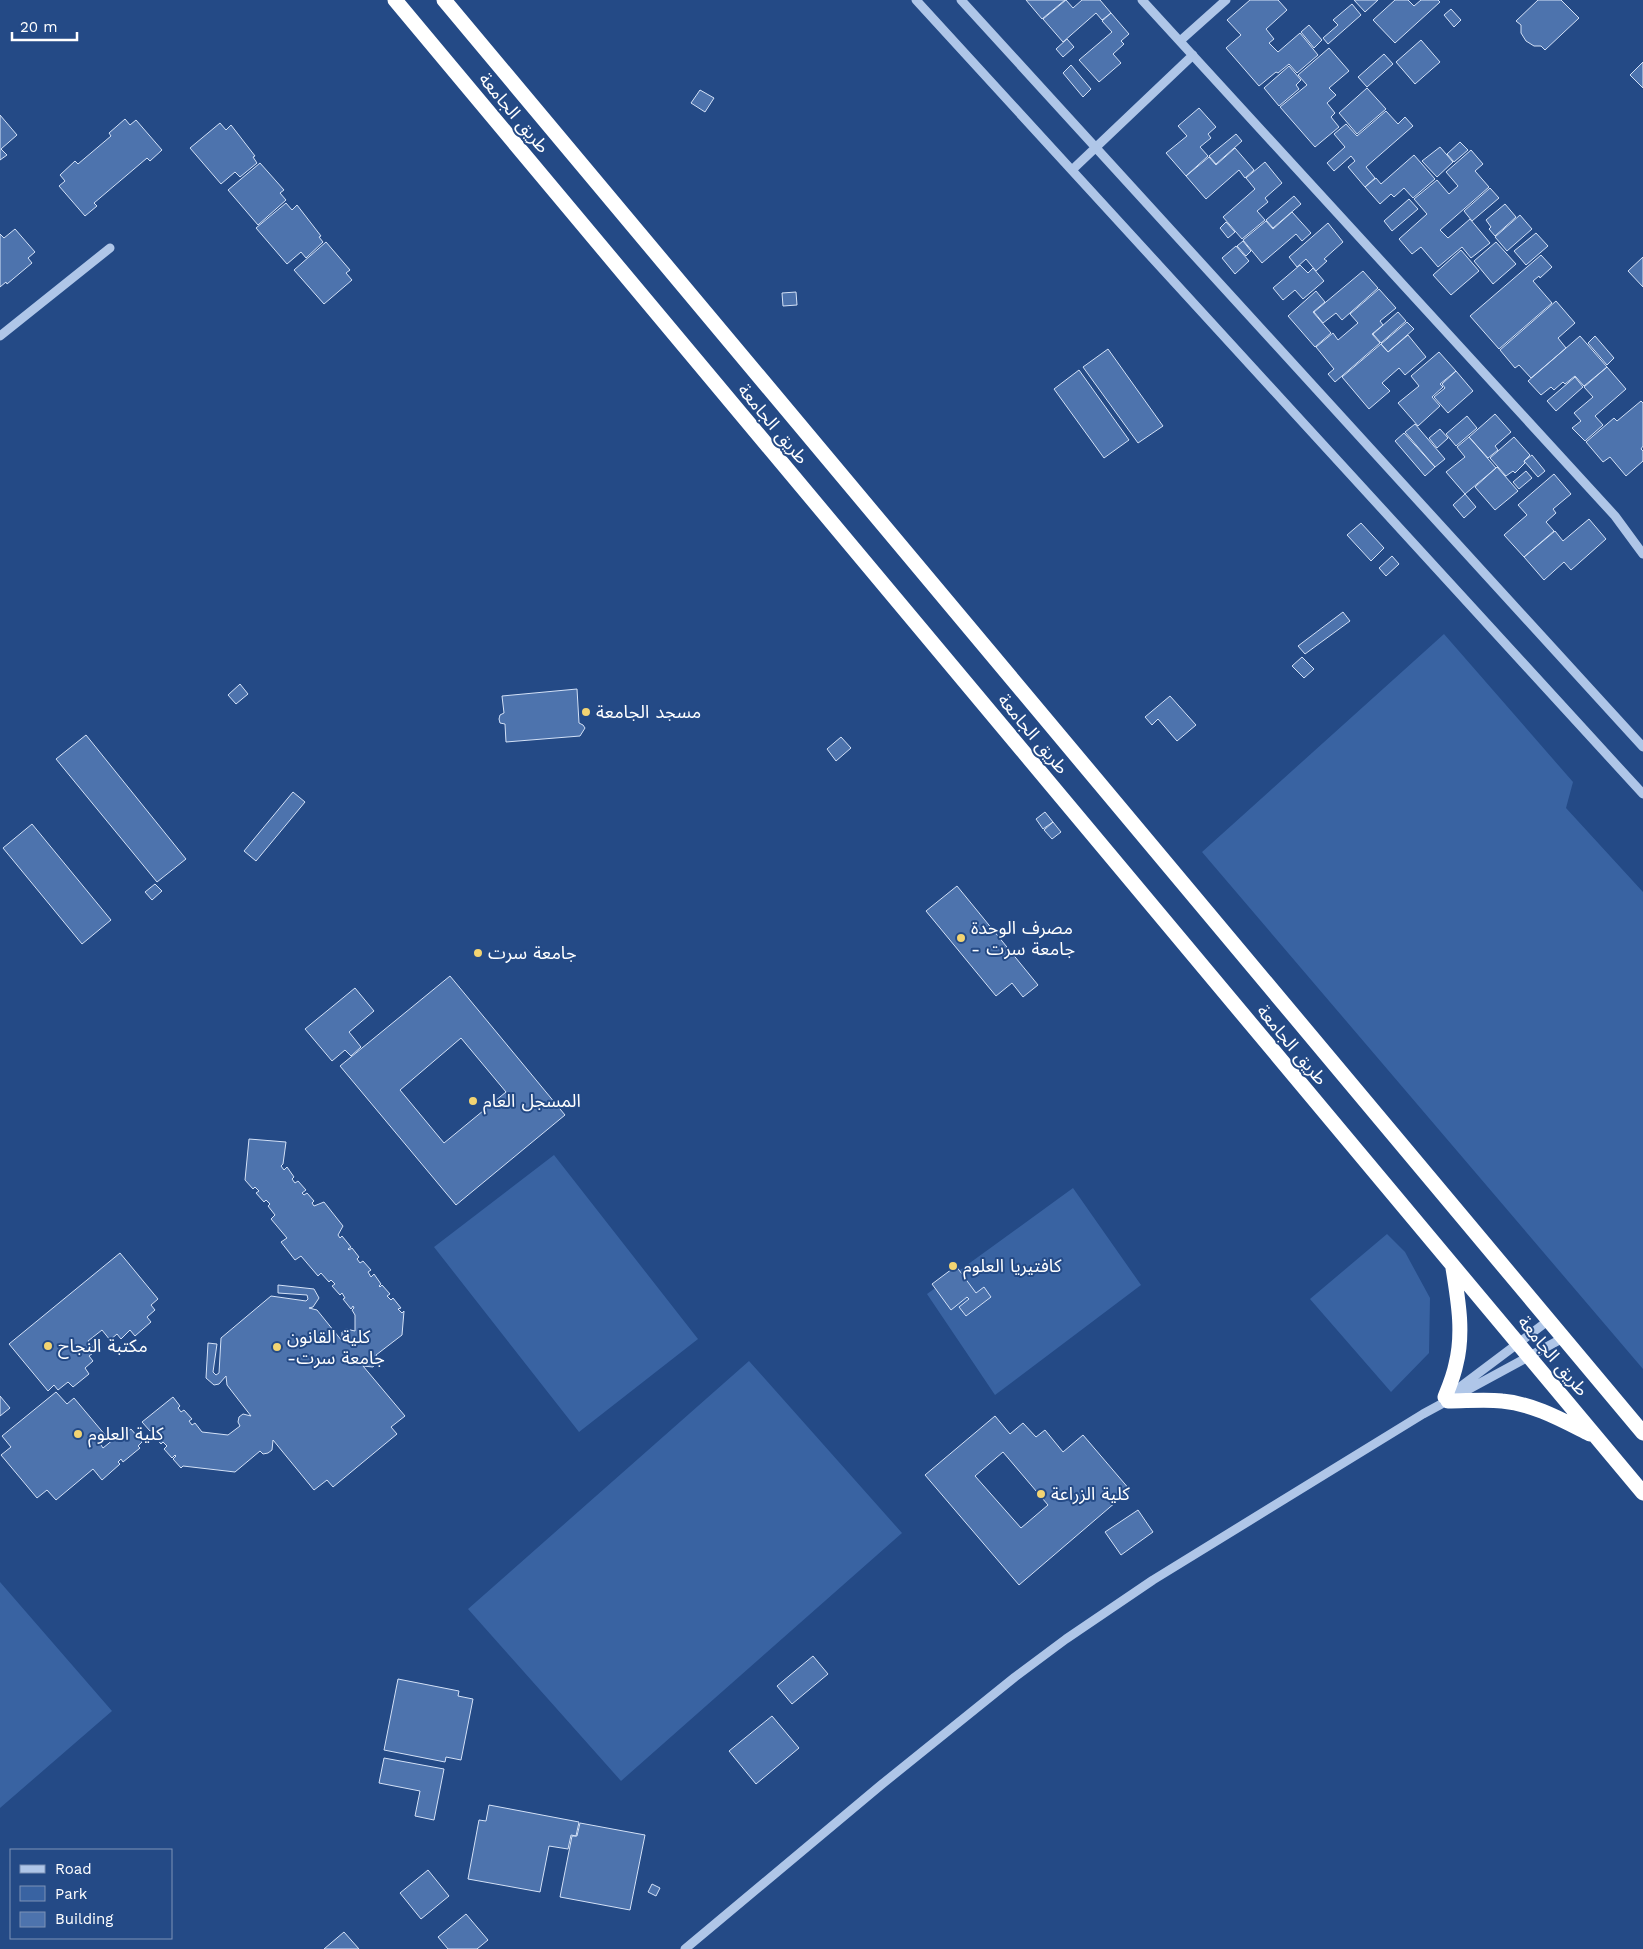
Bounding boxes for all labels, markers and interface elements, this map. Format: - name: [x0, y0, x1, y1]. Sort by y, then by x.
- scale bar: [12, 10, 78, 42]
- text: 20 m: [20, 18, 58, 36]
- street label: طريق الجامعة: [474, 68, 554, 158]
- street label: طريق الجامعة: [733, 379, 813, 469]
- street label: طريق الجامعة: [993, 689, 1073, 779]
- place label: مسجد الجامعة: [596, 701, 701, 722]
- marker: مسجد الجامعة: [580, 706, 592, 718]
- place label: مصرف الوحدة - جامعة سرت: [971, 917, 1075, 960]
- marker: مصرف الوحدة - جامعة سرت: [955, 932, 967, 944]
- place label: جامعة سرت: [488, 942, 577, 964]
- marker: جامعة سرت: [472, 947, 484, 959]
- street label: طريق الجامعة: [1252, 1000, 1332, 1090]
- place label: المسجل العام: [483, 1090, 581, 1115]
- marker: المسجل العام: [467, 1095, 479, 1107]
- place label: كافتيريا العلوم: [963, 1255, 1062, 1280]
- marker: كافتيريا العلوم: [947, 1260, 959, 1272]
- street label: طريق الجامعة: [1513, 1311, 1593, 1401]
- place label: كلية القانون -جامعة سرت: [287, 1326, 385, 1369]
- place label: مكتبة النجاح: [58, 1335, 148, 1359]
- marker: مكتبة النجاح: [42, 1340, 54, 1352]
- marker: كلية القانون -جامعة سرت: [271, 1341, 283, 1353]
- place label: كلية العلوم: [88, 1423, 164, 1448]
- marker: كلية العلوم: [72, 1428, 84, 1440]
- place label: كلية الزراعة: [1051, 1483, 1130, 1505]
- marker: كلية الزراعة: [1035, 1488, 1047, 1500]
- legend: [10, 1849, 172, 1939]
- text: Road: [55, 1860, 92, 1878]
- text: Park: [55, 1885, 88, 1903]
- text: Building: [55, 1910, 113, 1928]

